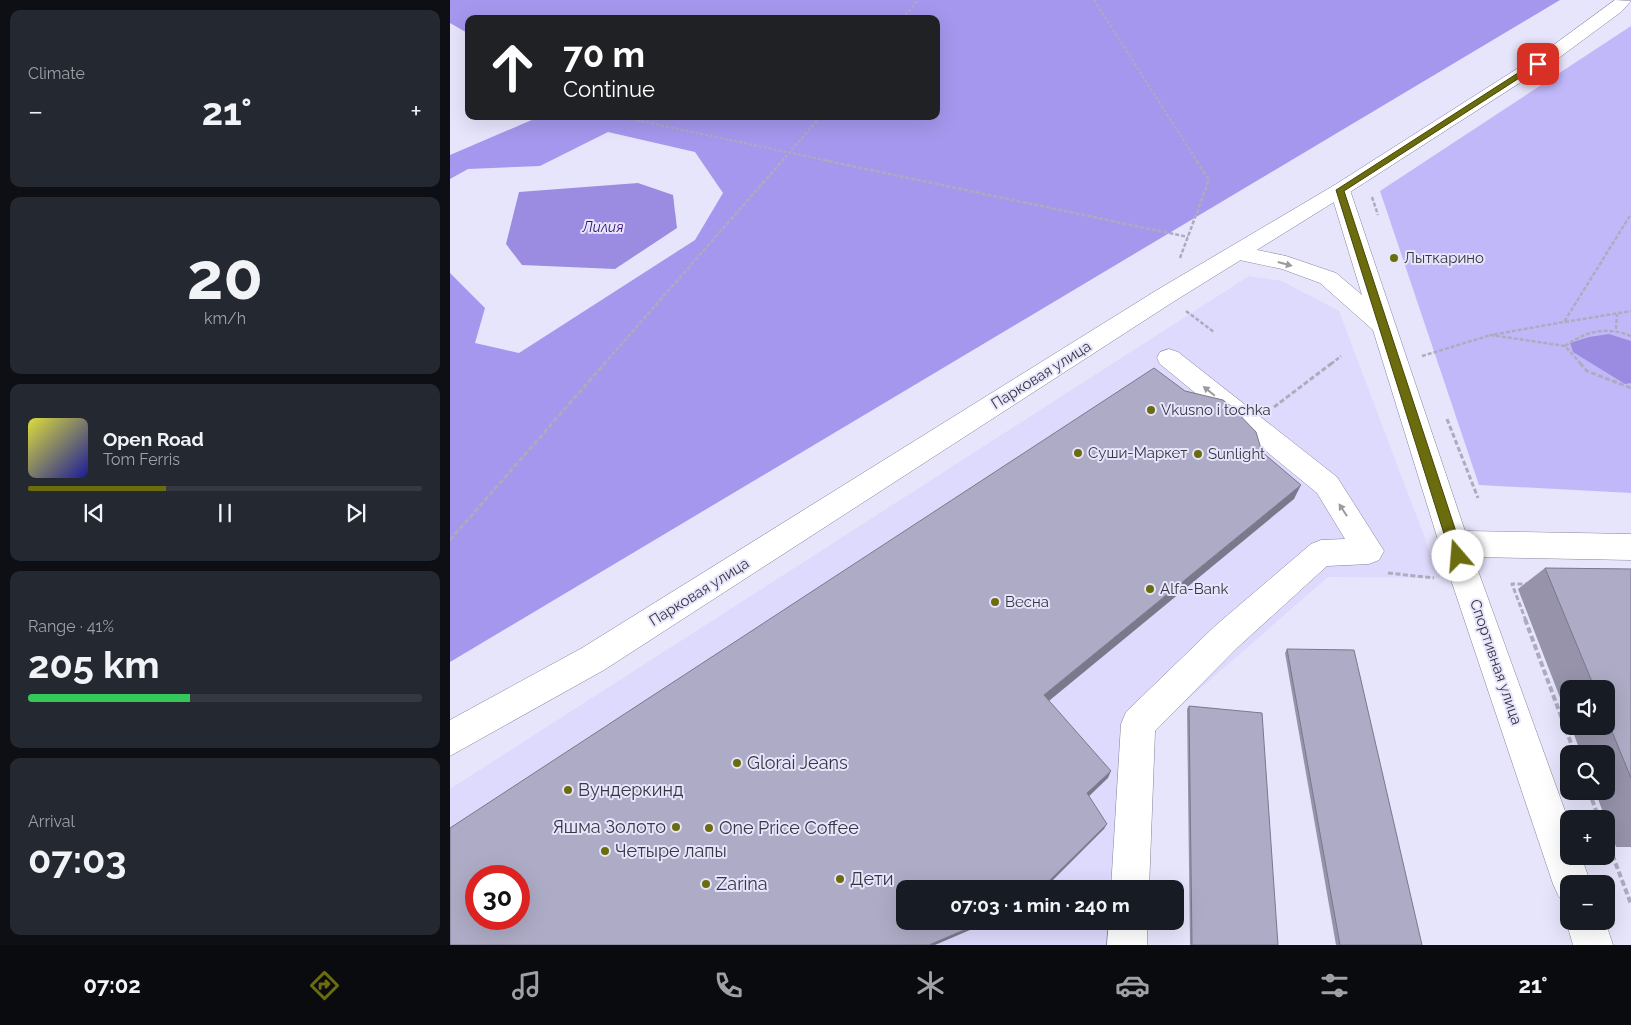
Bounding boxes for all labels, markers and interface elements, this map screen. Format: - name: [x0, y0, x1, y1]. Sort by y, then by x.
- text: 70 m: [563, 34, 645, 75]
- icon: ahead: [480, 35, 545, 100]
- pin: [1517, 43, 1559, 85]
- icon: arrive: [1524, 50, 1552, 78]
- text: Climate: [28, 64, 85, 83]
- text: Continue: [563, 76, 655, 102]
- text: 21°: [202, 89, 252, 134]
- text: −: [28, 95, 43, 128]
- text: +: [410, 95, 422, 128]
- water label: Лилия: [581, 219, 624, 235]
- text: 20: [187, 238, 263, 314]
- place label: Лыткарино: [1404, 249, 1484, 267]
- marker: Лыткарино: [1388, 252, 1400, 264]
- one-way arrow: [1278, 260, 1293, 268]
- text: km/h: [204, 309, 246, 328]
- street label: Парковая улица: [988, 337, 1094, 413]
- one-way arrow: [1203, 386, 1216, 397]
- place label: Vkusno i tochka: [1161, 401, 1271, 419]
- marker: Vkusno i tochka: [1145, 404, 1157, 416]
- text: Open Road: [103, 428, 204, 450]
- place label: Суши-Маркет: [1088, 444, 1188, 462]
- place label: Sunlight: [1208, 445, 1265, 463]
- marker: Суши-Маркет: [1072, 447, 1084, 459]
- marker: Sunlight: [1192, 448, 1204, 460]
- text: Tom Ferris: [103, 450, 180, 469]
- icon: previous: [80, 499, 108, 527]
- icon: pause: [211, 499, 239, 527]
- icon: next: [342, 499, 370, 527]
- one-way arrow: [1338, 503, 1348, 516]
- position arrow: [1431, 529, 1483, 581]
- street label: Парковая улица: [646, 554, 752, 630]
- place label: Alfa-Bank: [1160, 580, 1229, 598]
- marker: Alfa-Bank: [1144, 583, 1156, 595]
- place label: Весна: [1005, 593, 1049, 611]
- marker: Весна: [989, 596, 1001, 608]
- street label: Спортивная улица: [1466, 597, 1526, 727]
- text: Range · 41%: [28, 617, 114, 636]
- text: 205 km: [28, 642, 160, 687]
- map controls: [1560, 680, 1615, 930]
- button: sound: [1560, 680, 1615, 735]
- button: search: [1560, 745, 1615, 800]
- place label: Glorai Jeans: [747, 752, 848, 773]
- marker: Glorai Jeans: [731, 757, 743, 769]
- place label: Вундеркинд: [578, 779, 683, 800]
- marker: Вундеркинд: [562, 784, 574, 796]
- button: +: [1560, 810, 1615, 865]
- text: Arrival: [28, 812, 75, 831]
- place label: Яшма Золото: [552, 816, 666, 837]
- place label: One Price Coffee: [719, 817, 859, 838]
- marker: Яшма Золото: [670, 821, 682, 833]
- marker: One Price Coffee: [703, 822, 715, 834]
- text: 07:03: [28, 837, 127, 882]
- place label: Четыре лапы: [615, 840, 727, 861]
- marker: Четыре лапы: [599, 845, 611, 857]
- speed limit sign: 30: [465, 865, 530, 930]
- place label: Дети: [850, 868, 893, 889]
- place label: Zarina: [716, 873, 768, 894]
- marker: Дети: [834, 873, 846, 885]
- button: −: [1560, 875, 1615, 930]
- marker: Zarina: [700, 878, 712, 890]
- text: 07:03 · 1 min · 240 m: [950, 894, 1130, 916]
- icon: directions: [307, 968, 342, 1003]
- icon: music: [509, 968, 544, 1003]
- icon: phone: [711, 968, 746, 1003]
- icon: climate: [913, 968, 948, 1003]
- icon: car: [1115, 968, 1150, 1003]
- icon: filters: [1317, 968, 1352, 1003]
- text: 07:02: [83, 972, 141, 998]
- text: 21°: [1519, 972, 1548, 998]

